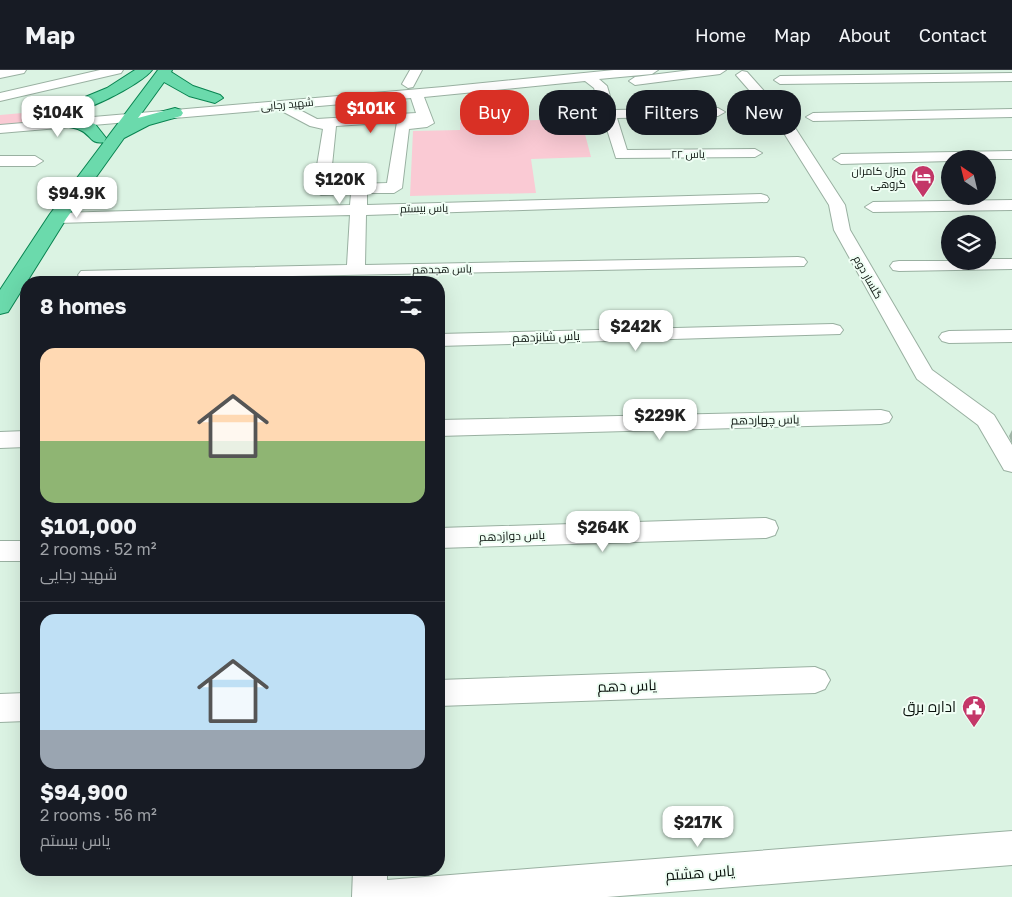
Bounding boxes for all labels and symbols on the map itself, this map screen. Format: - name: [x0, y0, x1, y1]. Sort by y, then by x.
- pin: $101K: [336, 92, 406, 134]
- street label: شهید رجایی: [260, 95, 314, 113]
- pin: $104K: [23, 96, 93, 138]
- street label: یاس ۲۲: [671, 147, 705, 161]
- north arrow: [941, 150, 996, 205]
- pin: $120K: [305, 162, 375, 205]
- place label: منزل کامران گروهی: [852, 164, 906, 191]
- hotel icon: منزل کامران گروهی: [910, 164, 936, 198]
- pin: $94.9K: [36, 176, 118, 219]
- street label: یاس بیستم: [400, 201, 448, 216]
- street label: گلسار دوم: [850, 253, 886, 302]
- street label: یاس هجدهم: [412, 261, 472, 278]
- pin: $242K: [601, 310, 671, 352]
- street label: یاس شانزدهم: [512, 328, 581, 346]
- pin: $229K: [625, 398, 695, 441]
- street label: یاس چهاردهم: [730, 411, 800, 430]
- pin: $264K: [568, 510, 638, 553]
- street label: یاس دوازدهم: [479, 527, 546, 545]
- street label: یاس دهم: [597, 675, 657, 697]
- public building icon: اداره برق: [961, 694, 987, 728]
- place label: اداره برق: [903, 697, 956, 717]
- pin: $217K: [663, 806, 733, 848]
- street label: یاس هشتم: [665, 861, 735, 885]

